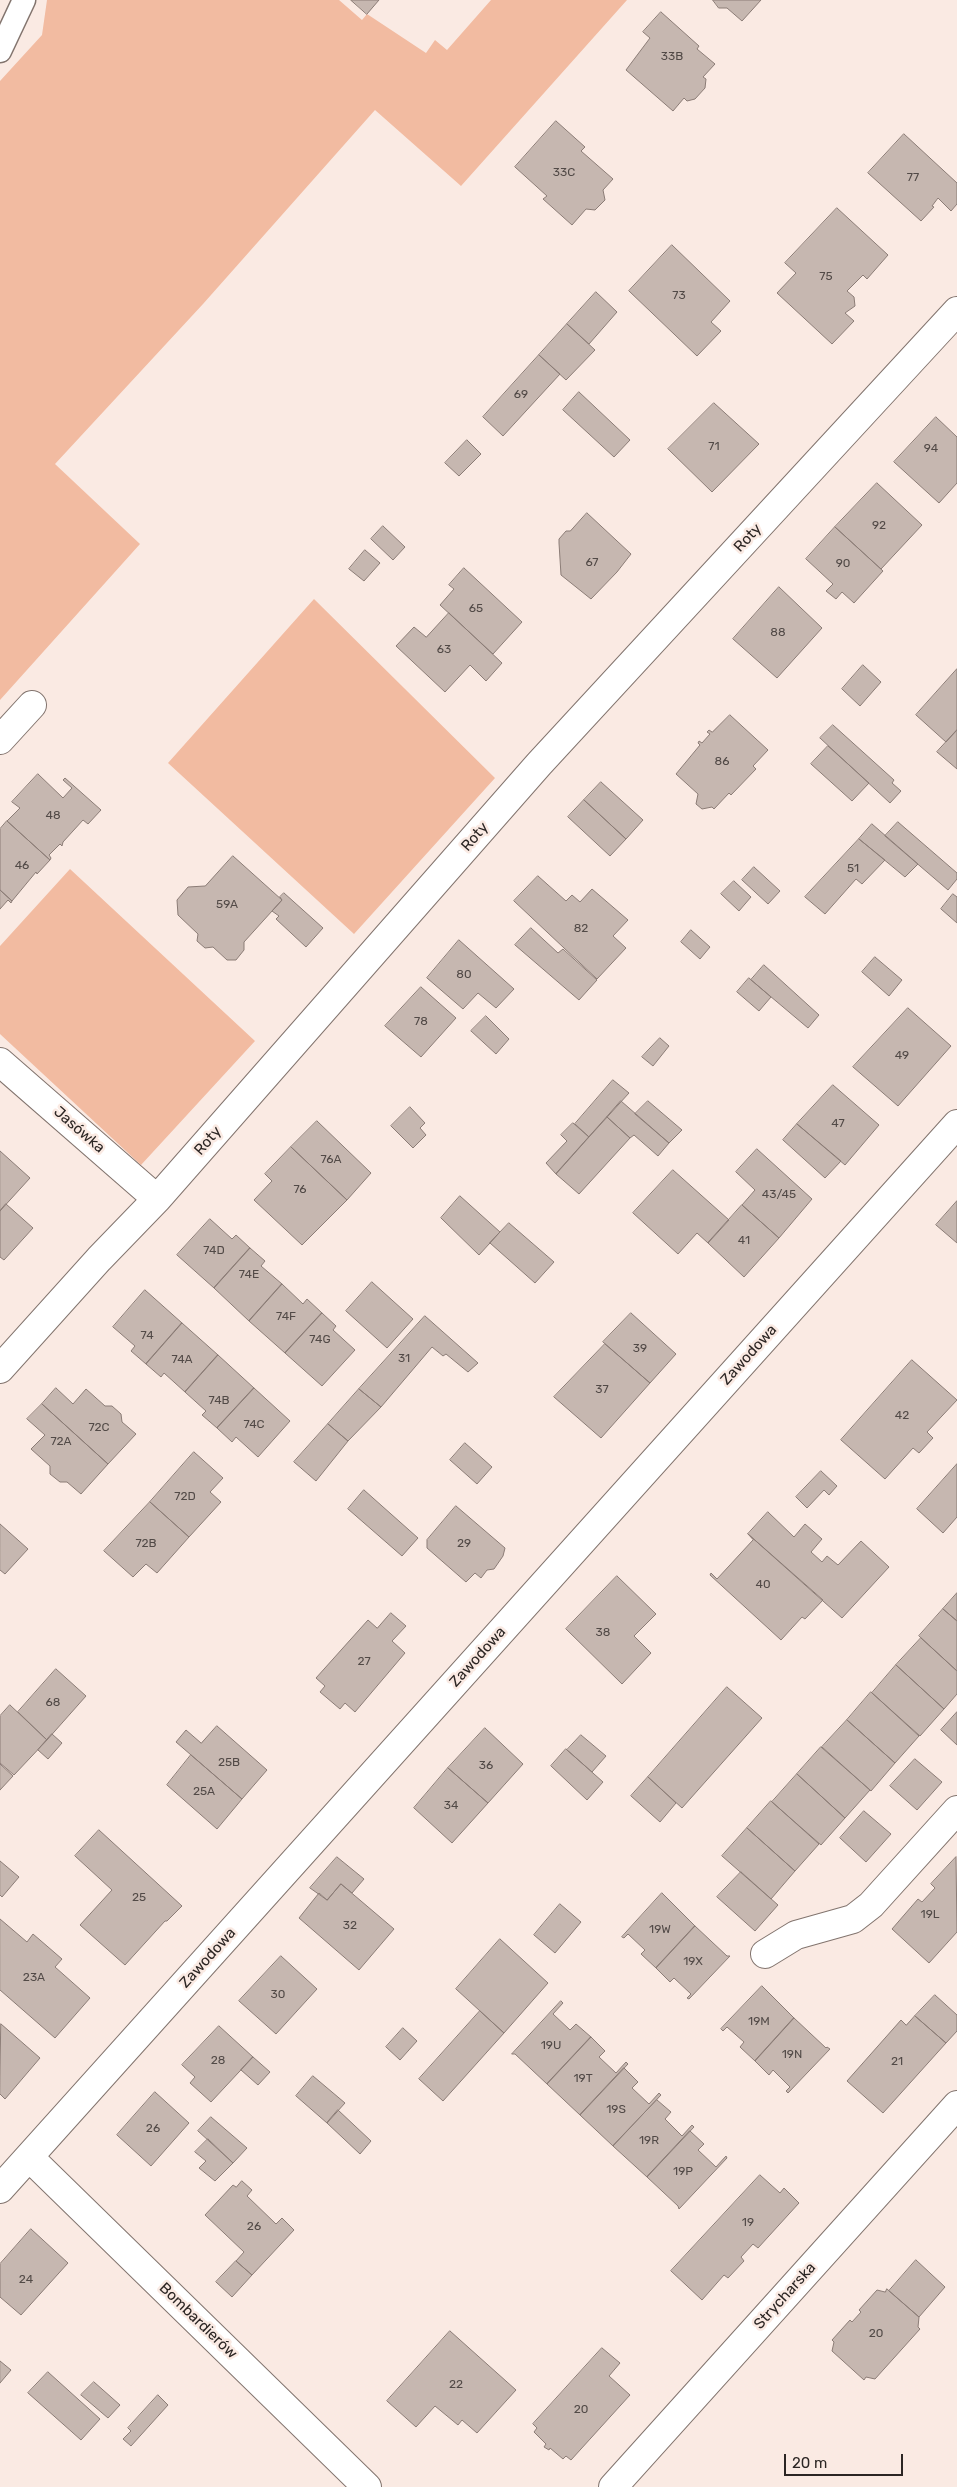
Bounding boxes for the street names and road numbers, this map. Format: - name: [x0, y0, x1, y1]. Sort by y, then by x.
- street label: Roty: [730, 520, 766, 556]
- street label: Roty: [458, 819, 492, 855]
- street label: Jasówka: [50, 1103, 108, 1157]
- street label: Roty: [191, 1123, 225, 1159]
- street label: Zawodowa: [717, 1321, 781, 1389]
- street label: Zawodowa: [446, 1623, 510, 1691]
- street label: Zawodowa: [176, 1924, 240, 1992]
- street label: Strycharska: [750, 2259, 820, 2333]
- street label: Bombardierów: [155, 2279, 241, 2363]

